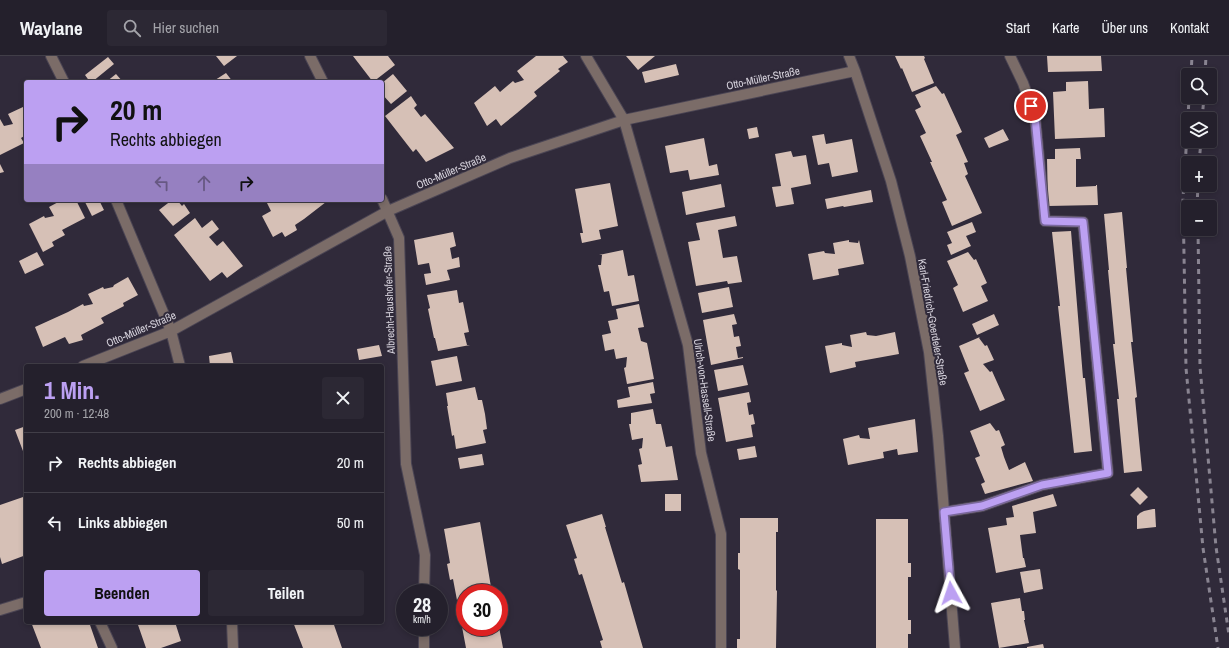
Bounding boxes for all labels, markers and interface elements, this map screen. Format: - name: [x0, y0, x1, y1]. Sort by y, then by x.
- search box: [107, 10, 387, 46]
- text: Waylane: [20, 15, 83, 41]
- icon: search: [121, 17, 143, 39]
- text: Hier suchen: [153, 17, 219, 38]
- text: Start: [1006, 19, 1030, 37]
- text: Karte: [1052, 19, 1079, 37]
- text: Über uns: [1101, 19, 1148, 37]
- text: Kontakt: [1170, 19, 1209, 37]
- street label: Otto-Müller-Straße: [725, 63, 801, 93]
- map controls: [1181, 68, 1217, 236]
- button: search: [1181, 68, 1217, 104]
- pin: [1014, 89, 1048, 123]
- text: 20 m: [110, 91, 162, 129]
- icon: arrive: [1020, 95, 1042, 117]
- icon: right: [44, 96, 96, 148]
- button: layers: [1181, 112, 1217, 148]
- text: Rechts abbiegen: [110, 127, 222, 152]
- street label: Otto-Müller-Straße: [414, 150, 488, 192]
- button: +: [1181, 156, 1217, 192]
- icon: left: [151, 172, 173, 194]
- icon: ahead: [193, 172, 215, 194]
- icon: right: [235, 172, 257, 194]
- button: −: [1181, 200, 1217, 236]
- street label: Albrecht-Haushofer-Straße: [380, 246, 398, 355]
- street label: Karl-Friedrich-Goerdeler-Straße: [915, 258, 951, 386]
- street label: Otto-Müller-Straße: [104, 308, 178, 350]
- street label: Ulrich-von-Hassell-Straße: [691, 338, 719, 442]
- text: 1 Min.: [44, 374, 100, 406]
- button: close: [322, 377, 364, 419]
- text: 200 m · 12:48: [44, 405, 109, 422]
- icon: right: [44, 452, 66, 474]
- text: Rechts abbiegen: [78, 452, 176, 473]
- text: 20 m: [337, 452, 364, 473]
- icon: left: [44, 512, 66, 534]
- text: Links abbiegen: [78, 512, 168, 533]
- text: 50 m: [337, 512, 364, 533]
- button: Beenden: [44, 570, 200, 616]
- button: Teilen: [208, 570, 364, 616]
- position arrow: [930, 572, 972, 614]
- speed limit sign: 30: [456, 584, 508, 636]
- text: 28: [413, 591, 431, 618]
- text: km/h: [413, 613, 431, 626]

